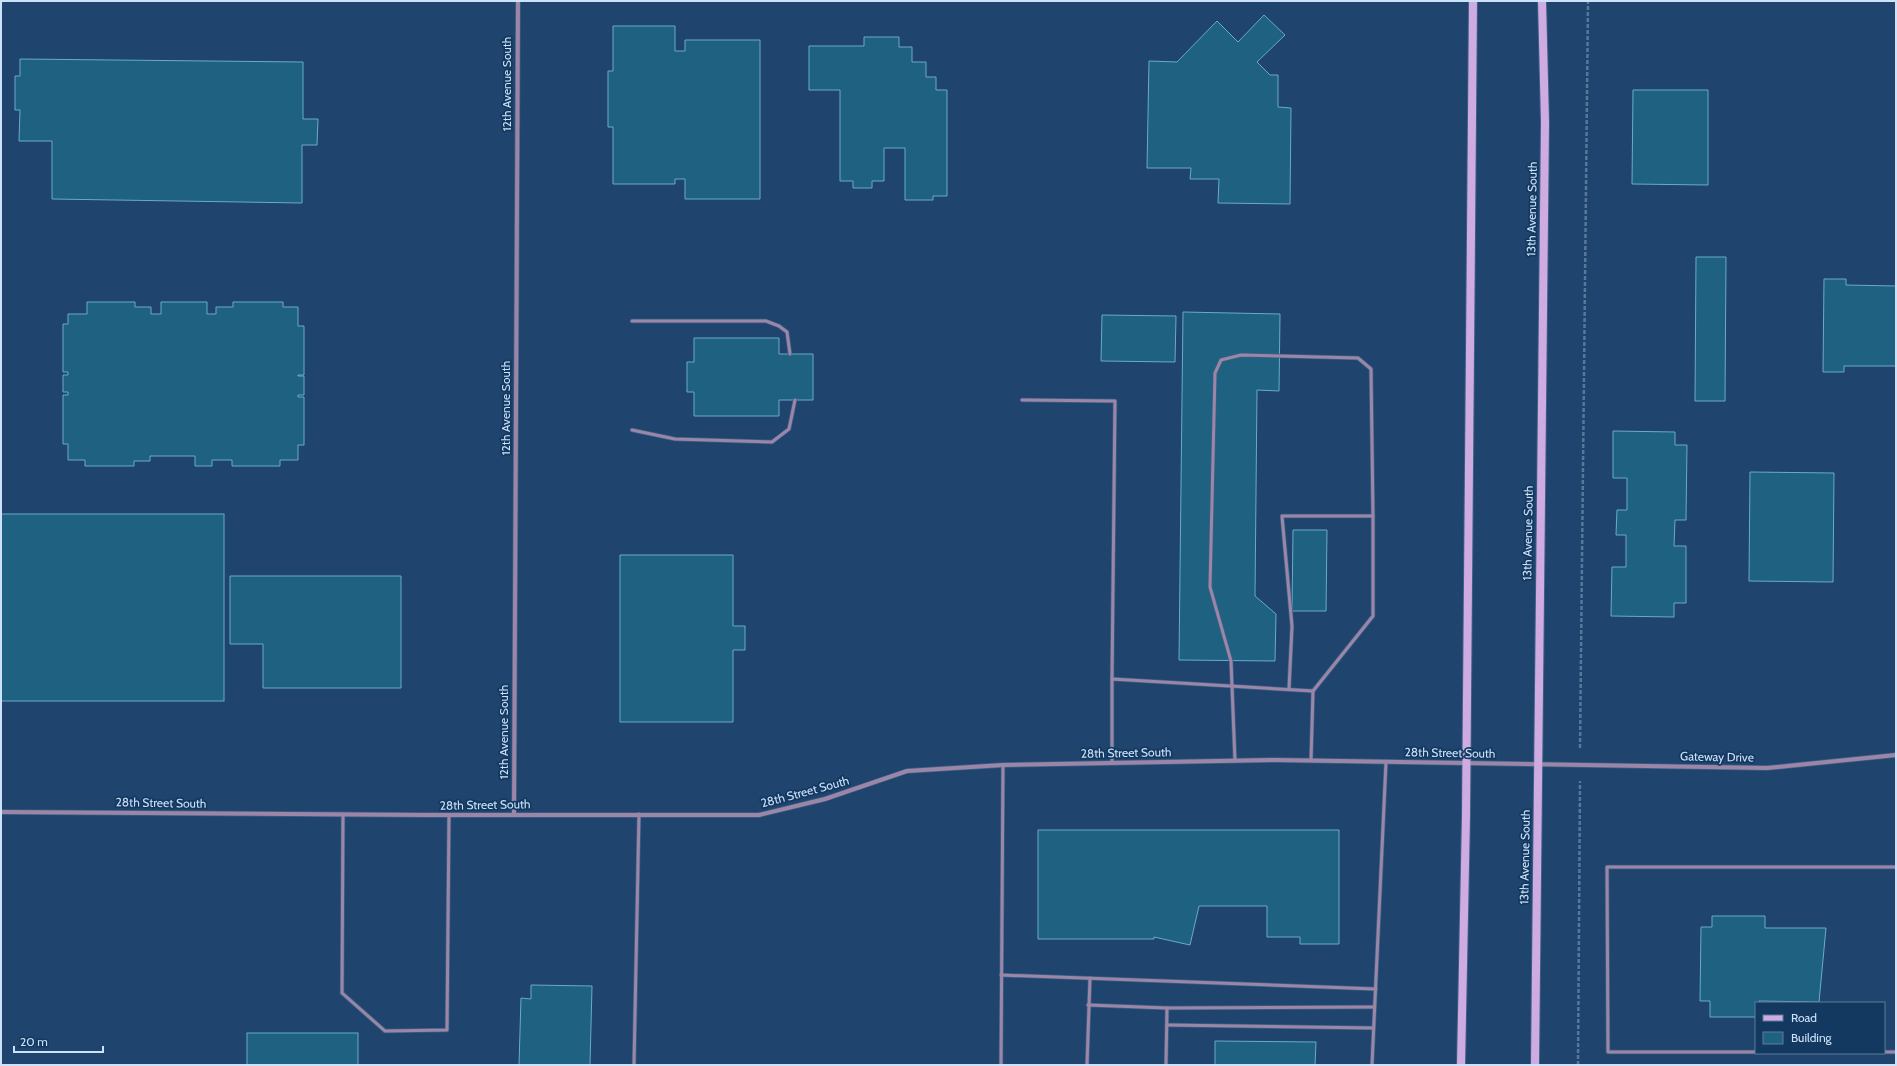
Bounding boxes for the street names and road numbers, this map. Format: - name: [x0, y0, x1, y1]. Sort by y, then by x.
- street label: 12th Avenue South: [499, 37, 514, 131]
- street label: 13th Avenue South: [1523, 161, 1540, 257]
- street label: 12th Avenue South: [498, 361, 513, 455]
- street label: 13th Avenue South: [1519, 485, 1536, 581]
- street label: 12th Avenue South: [496, 685, 511, 779]
- street label: 28th Street South: [1080, 744, 1172, 761]
- street label: 28th Street South: [1404, 744, 1496, 761]
- street label: Gateway Drive: [1680, 748, 1754, 765]
- street label: 28th Street South: [759, 773, 851, 811]
- street label: 28th Street South: [115, 794, 207, 811]
- street label: 28th Street South: [439, 796, 531, 813]
- street label: 13th Avenue South: [1516, 809, 1533, 905]

